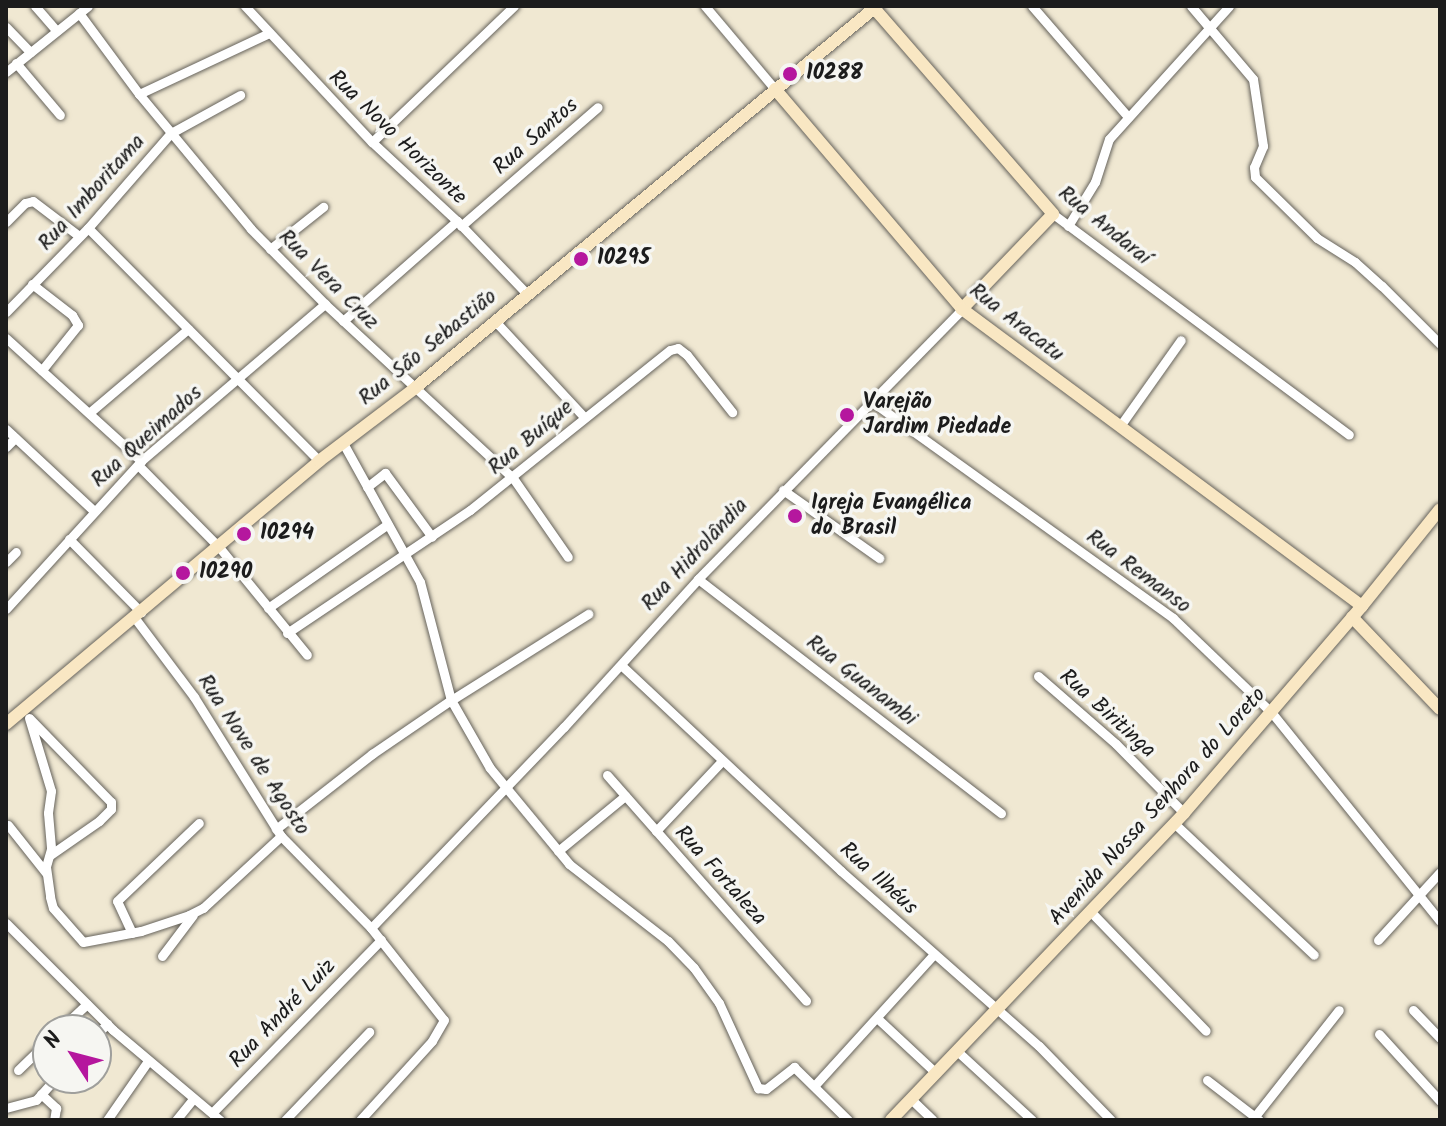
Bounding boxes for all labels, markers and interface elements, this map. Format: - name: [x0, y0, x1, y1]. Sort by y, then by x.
- place label: 10288: [806, 61, 863, 87]
- street label: Rua Novo Horizonte: [322, 65, 472, 211]
- marker: 10288: [781, 65, 799, 83]
- street label: Rua Santos: [488, 93, 584, 181]
- street label: Rua Imboritama: [33, 129, 151, 257]
- street label: Rua Andaraí: [1052, 181, 1156, 271]
- street label: Rua Vera Cruz: [272, 224, 384, 336]
- place label: 10295: [597, 246, 650, 272]
- marker: 10295: [572, 250, 590, 268]
- street label: Rua Aracatu: [963, 278, 1069, 368]
- street label: Rua São Sebastião: [354, 284, 502, 412]
- street label: Rua Queimados: [86, 380, 208, 494]
- place label: Varejão Jardim Piedade: [863, 389, 1011, 440]
- street label: Rua Buíque: [483, 395, 579, 481]
- marker: Varejão Jardim Piedade: [838, 406, 856, 424]
- place label: Igreja Evangélica do Brasil: [811, 490, 971, 542]
- street label: Rua Hidrolândia: [636, 493, 754, 617]
- marker: Igreja Evangélica do Brasil: [786, 507, 804, 525]
- place label: 10294: [260, 521, 314, 547]
- street label: Rua Remanso: [1080, 524, 1196, 620]
- marker: 10294: [235, 525, 253, 543]
- place label: 10290: [199, 560, 252, 586]
- marker: 10290: [174, 564, 192, 582]
- street label: Rua Guanambi: [800, 630, 922, 732]
- street label: Rua Biritinga: [1053, 664, 1161, 764]
- street label: Rua Nove de Agosto: [191, 669, 315, 841]
- street label: Avenida Nossa Senhora do Loreto: [1044, 683, 1272, 931]
- street label: Rua Fortaleza: [668, 821, 772, 931]
- street label: Rua Ilhéus: [833, 837, 923, 921]
- street label: Rua André Luiz: [224, 954, 342, 1074]
- north arrow: [32, 1014, 112, 1094]
- text: N: [36, 1025, 72, 1057]

